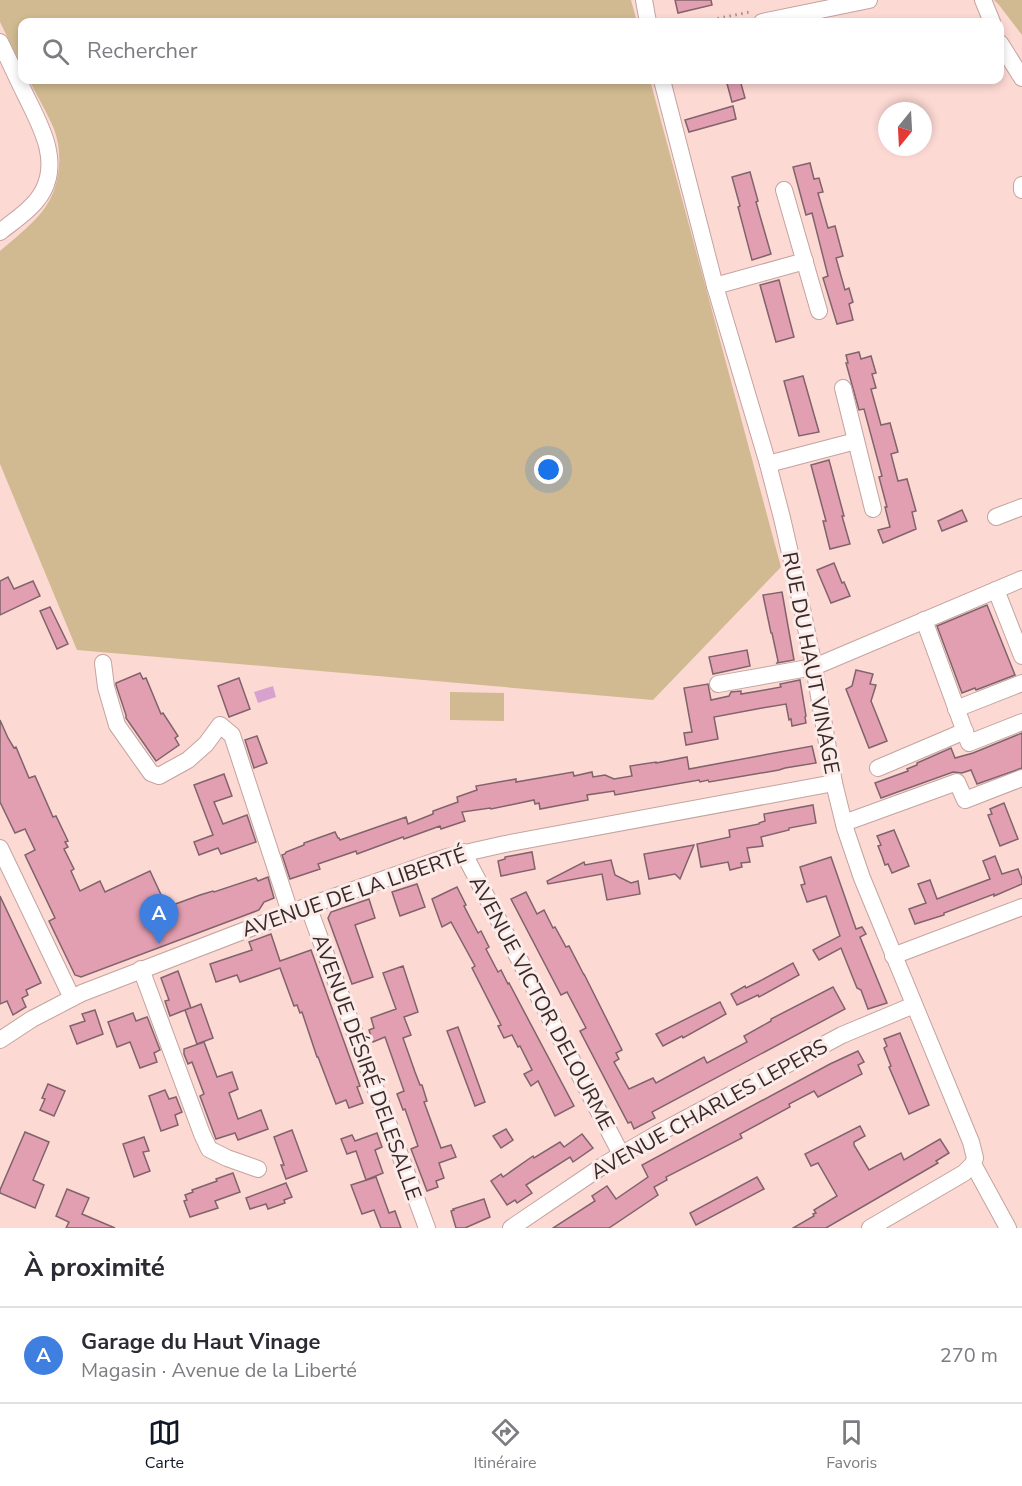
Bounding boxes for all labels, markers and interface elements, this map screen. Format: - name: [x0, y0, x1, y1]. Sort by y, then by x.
- search box: [18, 18, 1004, 84]
- icon: search: [39, 35, 72, 68]
- text: Rechercher: [87, 36, 198, 66]
- north arrow: [878, 102, 932, 156]
- your location: [534, 455, 563, 484]
- street label: RUE DU HAUT VINAGE: [776, 550, 846, 776]
- street label: AVENUE DE LA LIBERTÉ: [238, 840, 470, 944]
- street label: AVENUE VICTOR DELOURME: [463, 871, 621, 1135]
- pin: A: [140, 894, 178, 944]
- street label: AVENUE DÉSIRÉ DELESALLE: [306, 930, 428, 1204]
- street label: AVENUE CHARLES LEPERS: [586, 1032, 832, 1186]
- text: À proximité: [24, 1250, 165, 1285]
- text: Garage du Haut Vinage: [81, 1327, 320, 1357]
- text: A: [36, 1342, 51, 1369]
- text: 270 m: [940, 1342, 998, 1369]
- text: Magasin · Avenue de la Liberté: [81, 1357, 357, 1384]
- tab: Carte: [145, 1416, 184, 1474]
- tab: Itinéraire: [474, 1416, 537, 1474]
- tab: Favoris: [826, 1416, 877, 1474]

